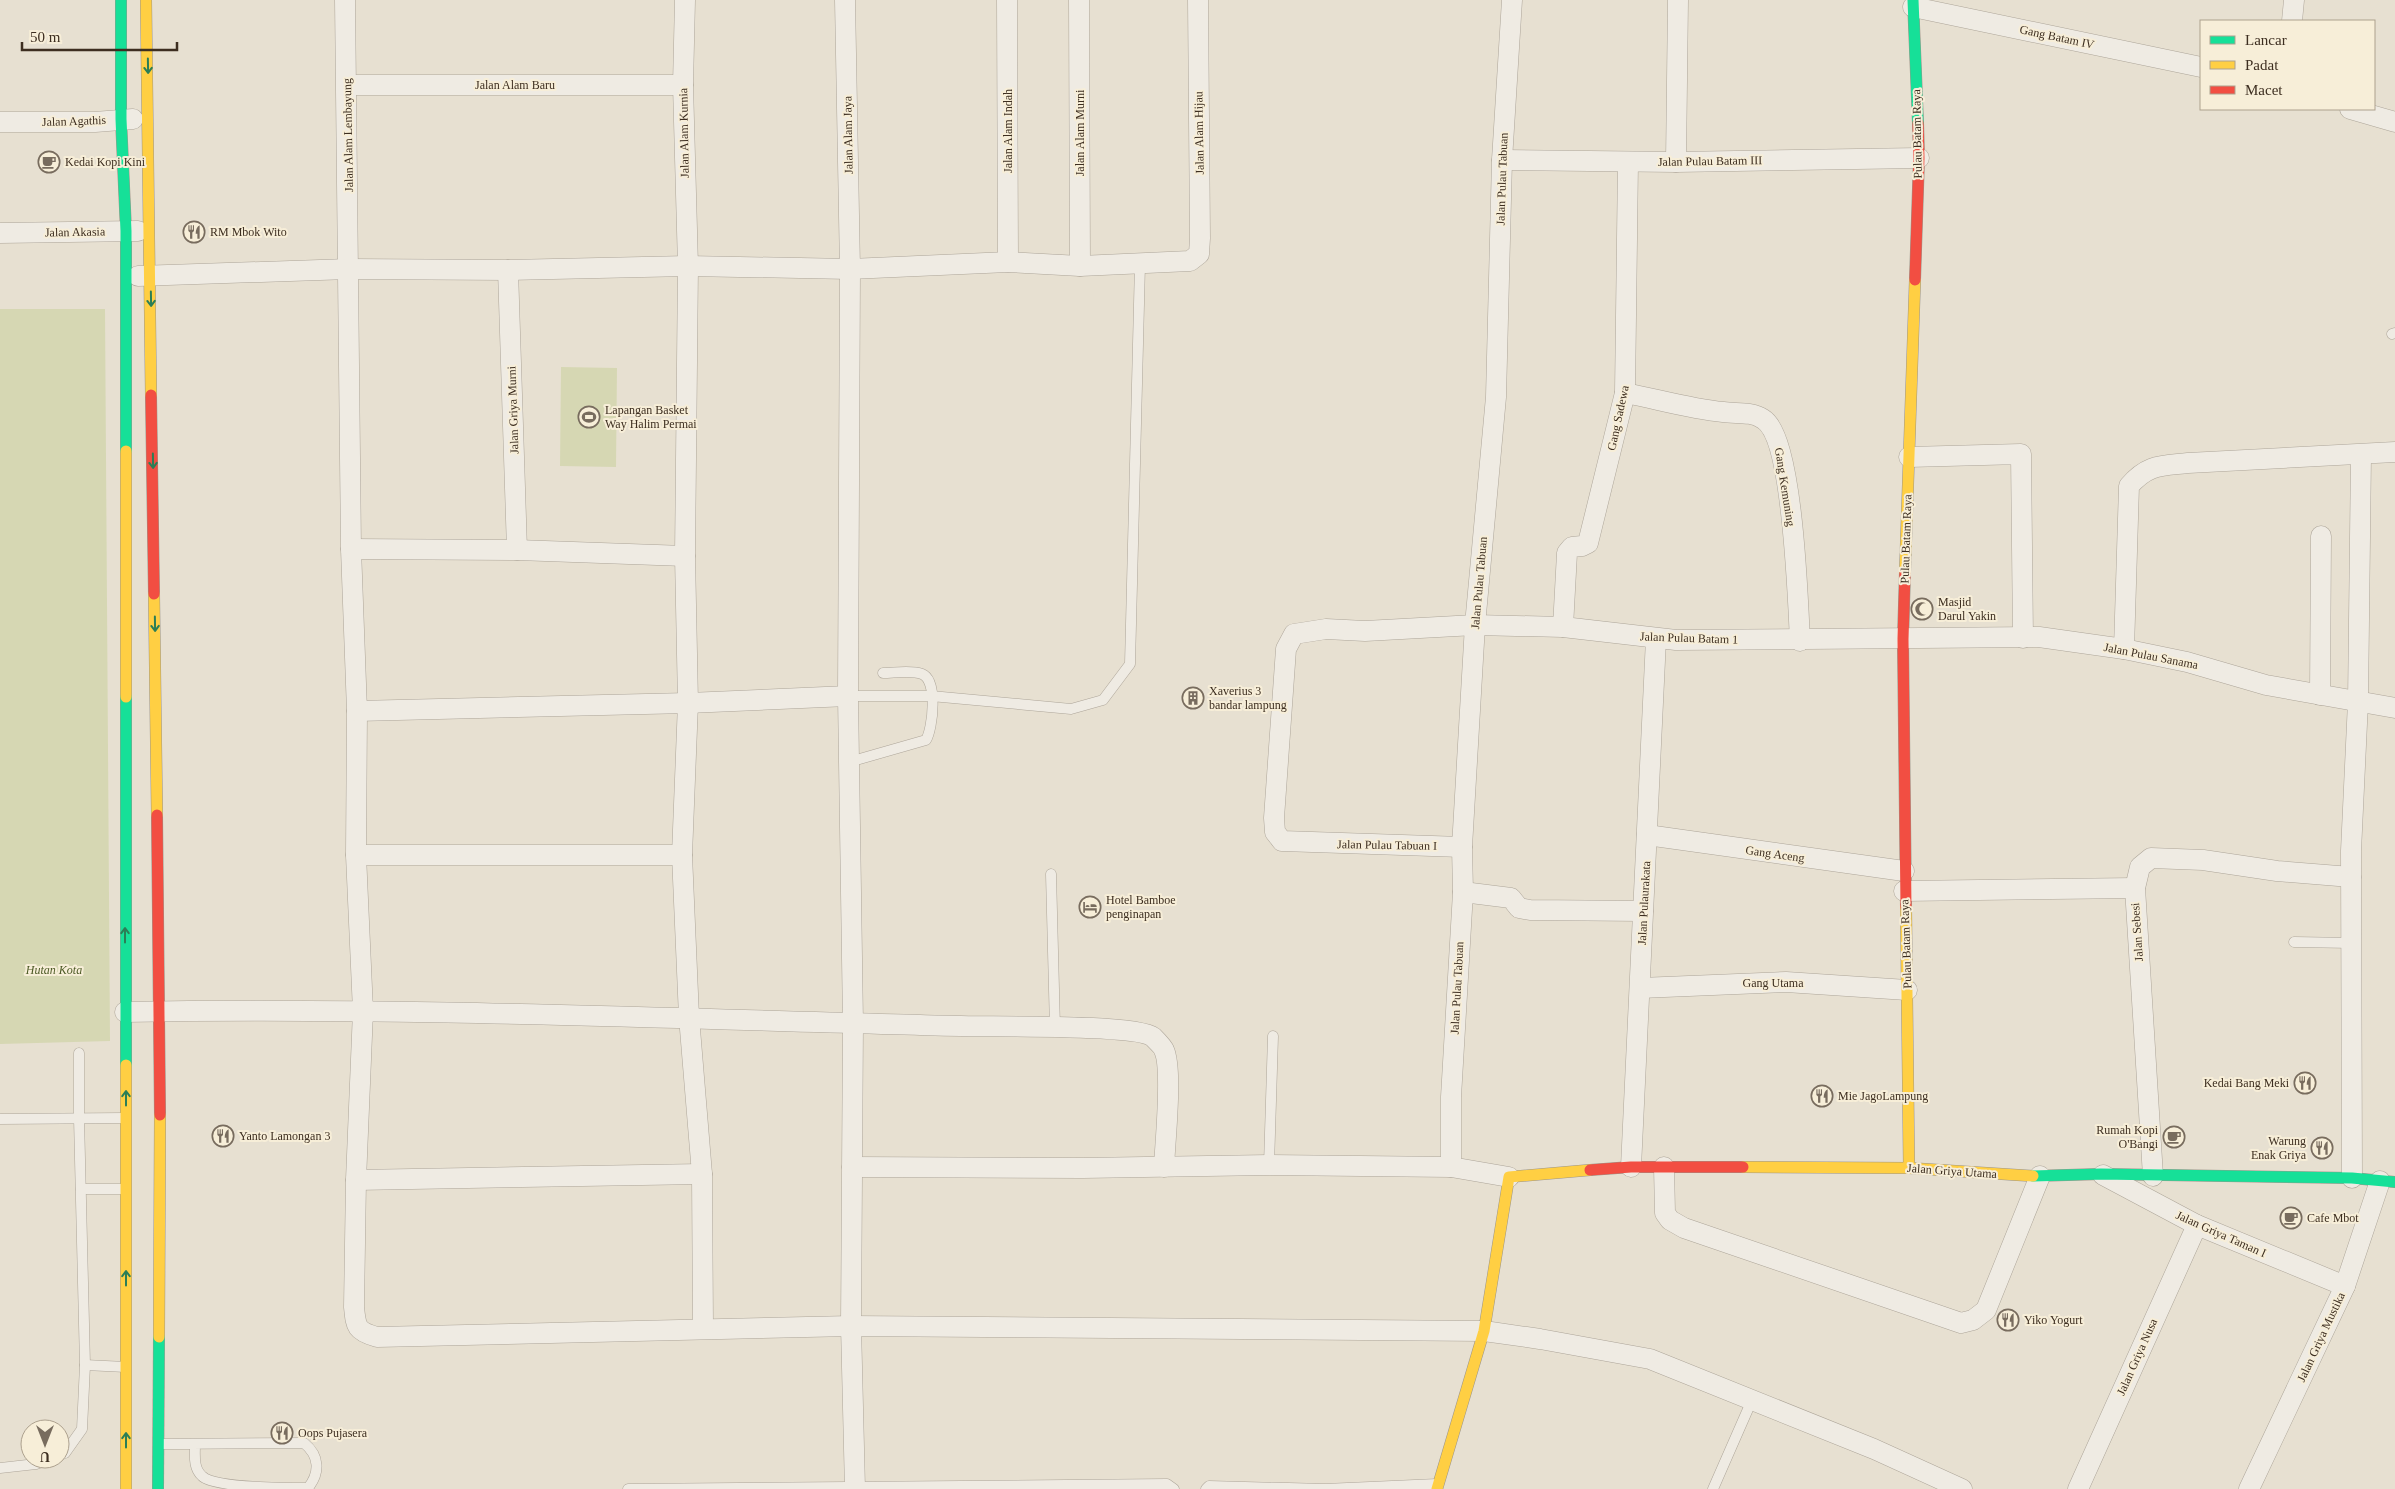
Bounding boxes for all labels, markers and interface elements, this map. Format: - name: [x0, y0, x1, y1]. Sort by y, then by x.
- scale bar: [22, 20, 178, 52]
- legend: [2200, 20, 2375, 110]
- street label: Gang Batam IV: [2018, 22, 2096, 52]
- text: 50 m: [30, 29, 61, 45]
- text: Lancar: [2245, 32, 2287, 48]
- text: Padat: [2245, 57, 2279, 73]
- one-way arrow: [143, 58, 153, 74]
- street label: Jalan Alam Lembayung: [340, 78, 356, 192]
- street label: Jalan Alam Baru: [475, 78, 555, 92]
- text: Macet: [2245, 82, 2283, 98]
- street label: Jalan Alam Kurnia: [676, 87, 692, 178]
- street label: Jalan Alam Indah: [1001, 89, 1015, 173]
- street label: Jalan Alam Murni: [1073, 89, 1087, 176]
- street label: Pulau Batam Raya: [1909, 89, 1925, 179]
- street label: Jalan Alam Hijau: [1191, 91, 1207, 175]
- street label: Jalan Alam Jaya: [840, 95, 856, 174]
- street label: Jalan Agathis: [42, 113, 107, 129]
- street label: Jalan Pulau Tabuan: [1493, 132, 1511, 226]
- cafe icon: Kedai Kopi Kini: [37, 150, 61, 174]
- street label: Jalan Pulau Batam III: [1658, 153, 1762, 169]
- place label: Kedai Kopi Kini: [65, 155, 146, 169]
- restaurant icon: RM Mbok Wito: [182, 220, 206, 244]
- street label: Jalan Akasia: [45, 224, 106, 240]
- place label: RM Mbok Wito: [210, 225, 287, 239]
- one-way arrow: [146, 290, 156, 306]
- street label: Jalan Griya Murni: [504, 365, 522, 454]
- street label: Gang Sadewa: [1604, 383, 1632, 452]
- place label: Lapangan Basket Way Halim Permai: [605, 403, 697, 431]
- sports icon: Lapangan Basket Way Halim Permai: [577, 405, 601, 429]
- street label: Gang Kemuning: [1772, 447, 1798, 527]
- one-way arrow: [148, 452, 158, 469]
- street label: Pulau Batam Raya: [1897, 493, 1915, 584]
- street label: Jalan Pulau Tabuan: [1468, 536, 1490, 630]
- place label: Masjid Darul Yakin: [1938, 595, 1996, 623]
- mosque icon: Masjid Darul Yakin: [1910, 597, 1934, 621]
- one-way arrow: [150, 615, 160, 631]
- street label: Jalan Pulau Batam 1: [1640, 629, 1738, 647]
- street label: Jalan Pulau Sanama: [2103, 640, 2200, 672]
- place label: Xaverius 3 bandar lampung: [1209, 684, 1287, 712]
- building icon: Xaverius 3 bandar lampung: [1181, 686, 1205, 710]
- street label: Jalan Pulau Tabuan I: [1337, 837, 1437, 853]
- street label: Gang Aceng: [1744, 843, 1806, 865]
- street label: Jalan Pulaurakata: [1635, 860, 1653, 945]
- place label: Hotel Bamboe penginapan: [1106, 893, 1176, 921]
- hotel icon: Hotel Bamboe penginapan: [1078, 895, 1102, 919]
- street label: Pulau Batam Raya: [1897, 898, 1915, 989]
- street label: Jalan Sebesi: [2128, 901, 2146, 962]
- one-way arrow: [120, 928, 130, 944]
- street label: Jalan Pulau Tabuan: [1448, 941, 1466, 1035]
- park label: Hutan Kota: [25, 963, 82, 977]
- street label: Gang Utama: [1743, 976, 1804, 990]
- restaurant icon: Kedai Bang Meki: [2293, 1071, 2317, 1095]
- place label: Kedai Bang Meki: [2204, 1076, 2290, 1090]
- restaurant icon: Mie JagoLampung: [1810, 1084, 1834, 1108]
- place label: Mie JagoLampung: [1838, 1089, 1928, 1103]
- one-way arrow: [121, 1090, 131, 1106]
- place label: Rumah Kopi O'Bangi: [2096, 1123, 2159, 1151]
- restaurant icon: Yanto Lamongan 3: [211, 1124, 235, 1148]
- cafe icon: Rumah Kopi O'Bangi: [2162, 1125, 2186, 1149]
- place label: Yanto Lamongan 3: [239, 1129, 330, 1143]
- place label: Warung Enak Griya: [2251, 1134, 2307, 1162]
- restaurant icon: Warung Enak Griya: [2310, 1136, 2334, 1160]
- street label: Jalan Griya Utama: [1907, 1161, 1998, 1181]
- cafe icon: Cafe Mbot: [2279, 1206, 2303, 1230]
- street label: Jalan Griya Taman I: [2174, 1208, 2268, 1260]
- place label: Cafe Mbot: [2307, 1211, 2359, 1225]
- one-way arrow: [121, 1270, 131, 1286]
- street label: Jalan Griya Mustika: [2294, 1289, 2348, 1384]
- restaurant icon: Yiko Yogurt: [1996, 1308, 2020, 1332]
- place label: Yiko Yogurt: [2024, 1313, 2083, 1327]
- street label: Jalan Griya Nusa: [2114, 1316, 2160, 1398]
- north arrow: [20, 1419, 70, 1469]
- restaurant icon: Oops Pujasera: [270, 1421, 294, 1445]
- place label: Oops Pujasera: [298, 1426, 368, 1440]
- one-way arrow: [121, 1433, 131, 1449]
- text: U: [40, 1449, 50, 1464]

